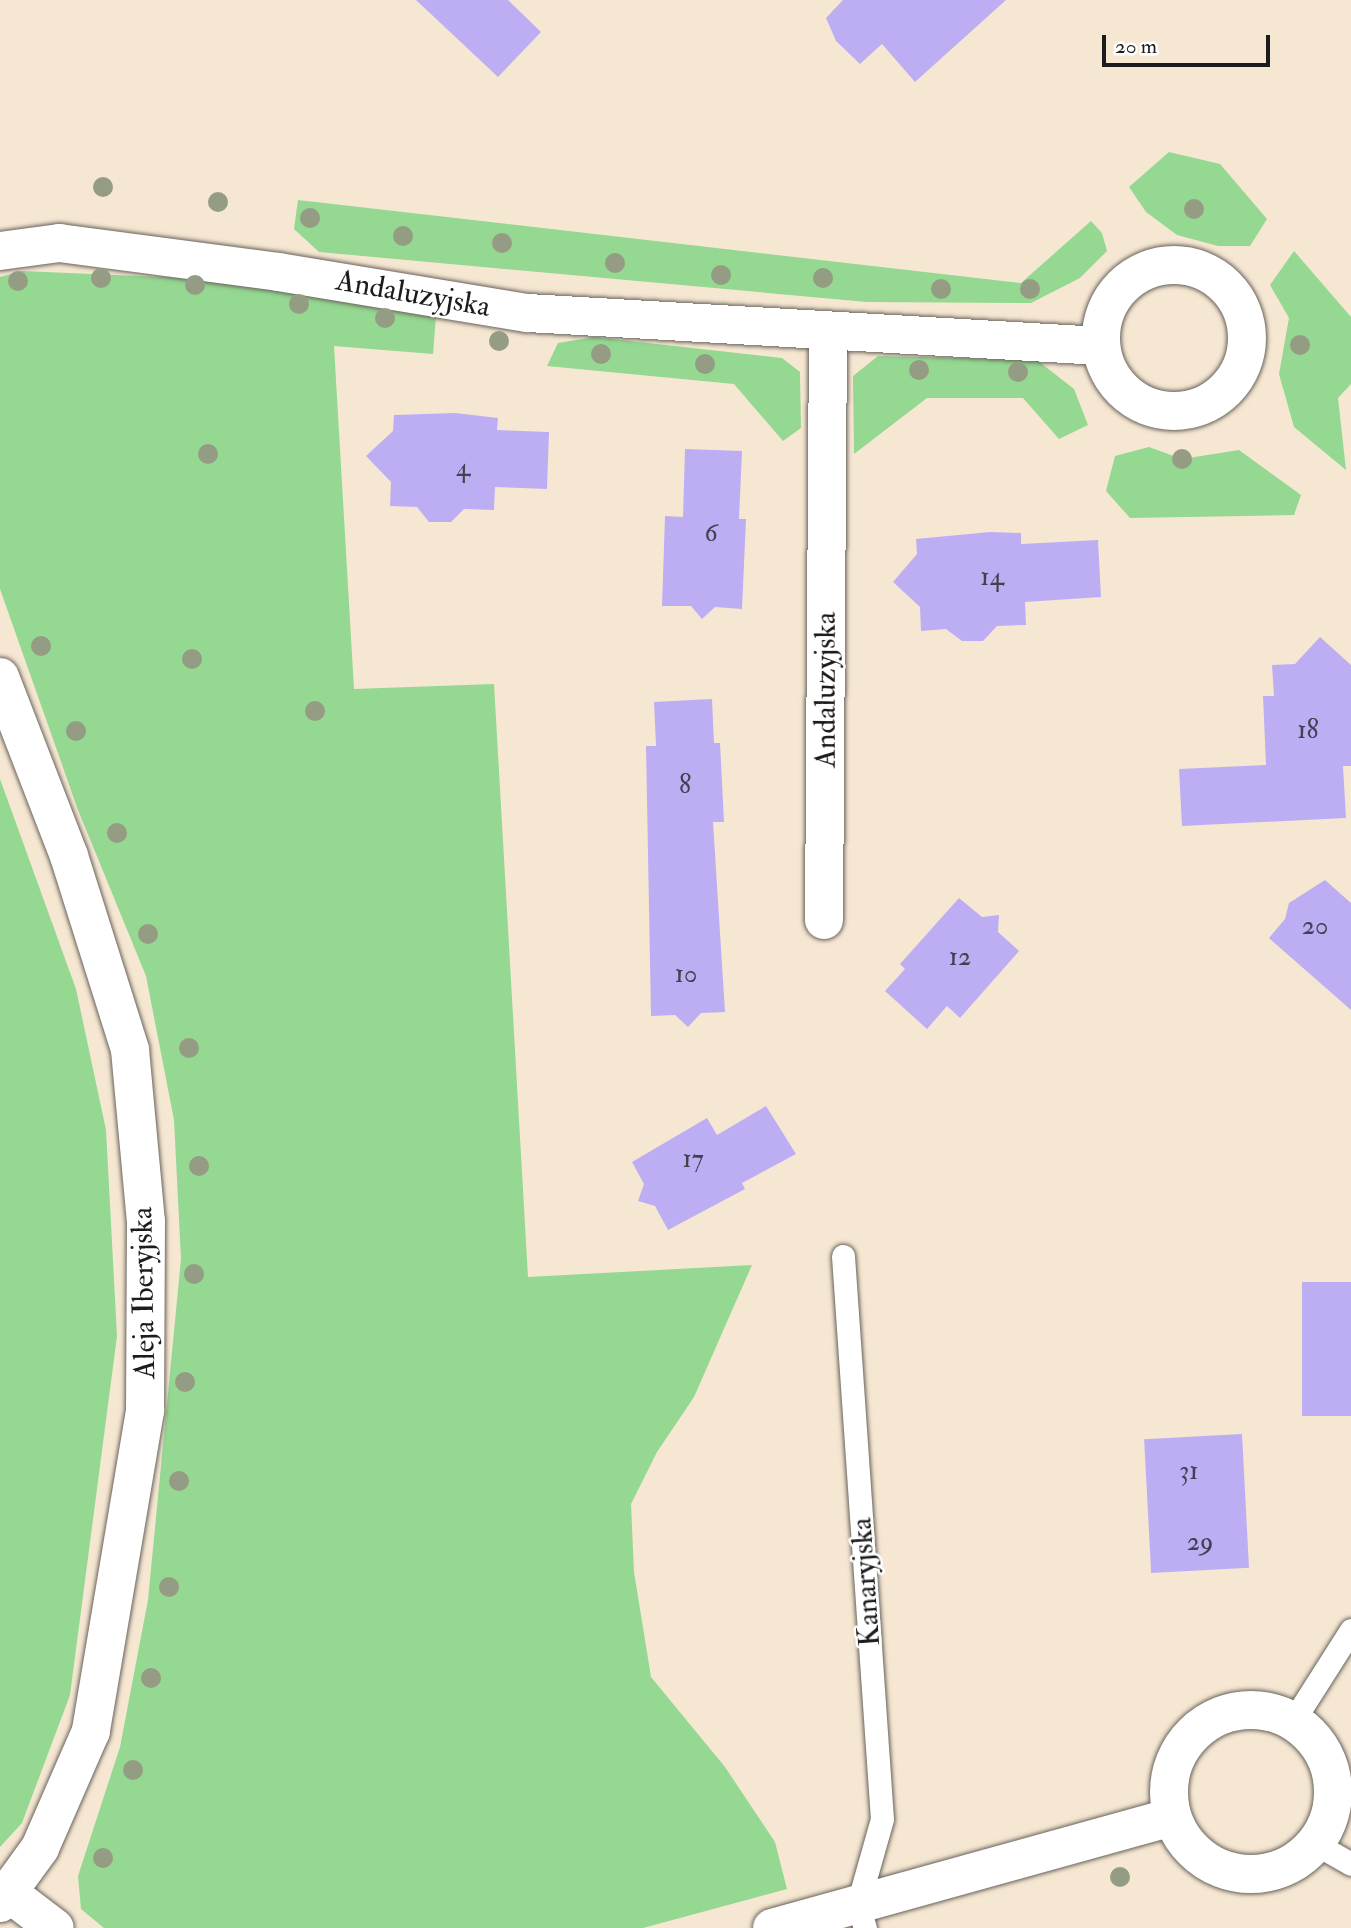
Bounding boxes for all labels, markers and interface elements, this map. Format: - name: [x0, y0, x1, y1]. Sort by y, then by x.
- scale bar: [1106, 21, 1274, 65]
- text: 20 m: [1115, 33, 1157, 60]
- street label: Andaluzyjska: [333, 263, 493, 325]
- house number: 4: [456, 453, 470, 485]
- house number: 6: [704, 518, 718, 550]
- house number: 14: [980, 562, 1004, 594]
- street label: Andaluzyjska: [808, 612, 844, 768]
- house number: 18: [1297, 715, 1319, 747]
- house number: 8: [679, 770, 691, 802]
- house number: 20: [1302, 911, 1328, 943]
- house number: 12: [949, 942, 971, 974]
- house number: 10: [675, 959, 697, 991]
- house number: 17: [682, 1144, 704, 1176]
- street label: Aleja Iberyjska: [125, 1207, 163, 1379]
- house number: 31: [1179, 1456, 1199, 1488]
- street label: Kanaryjska: [844, 1516, 888, 1648]
- house number: 29: [1187, 1527, 1213, 1559]

